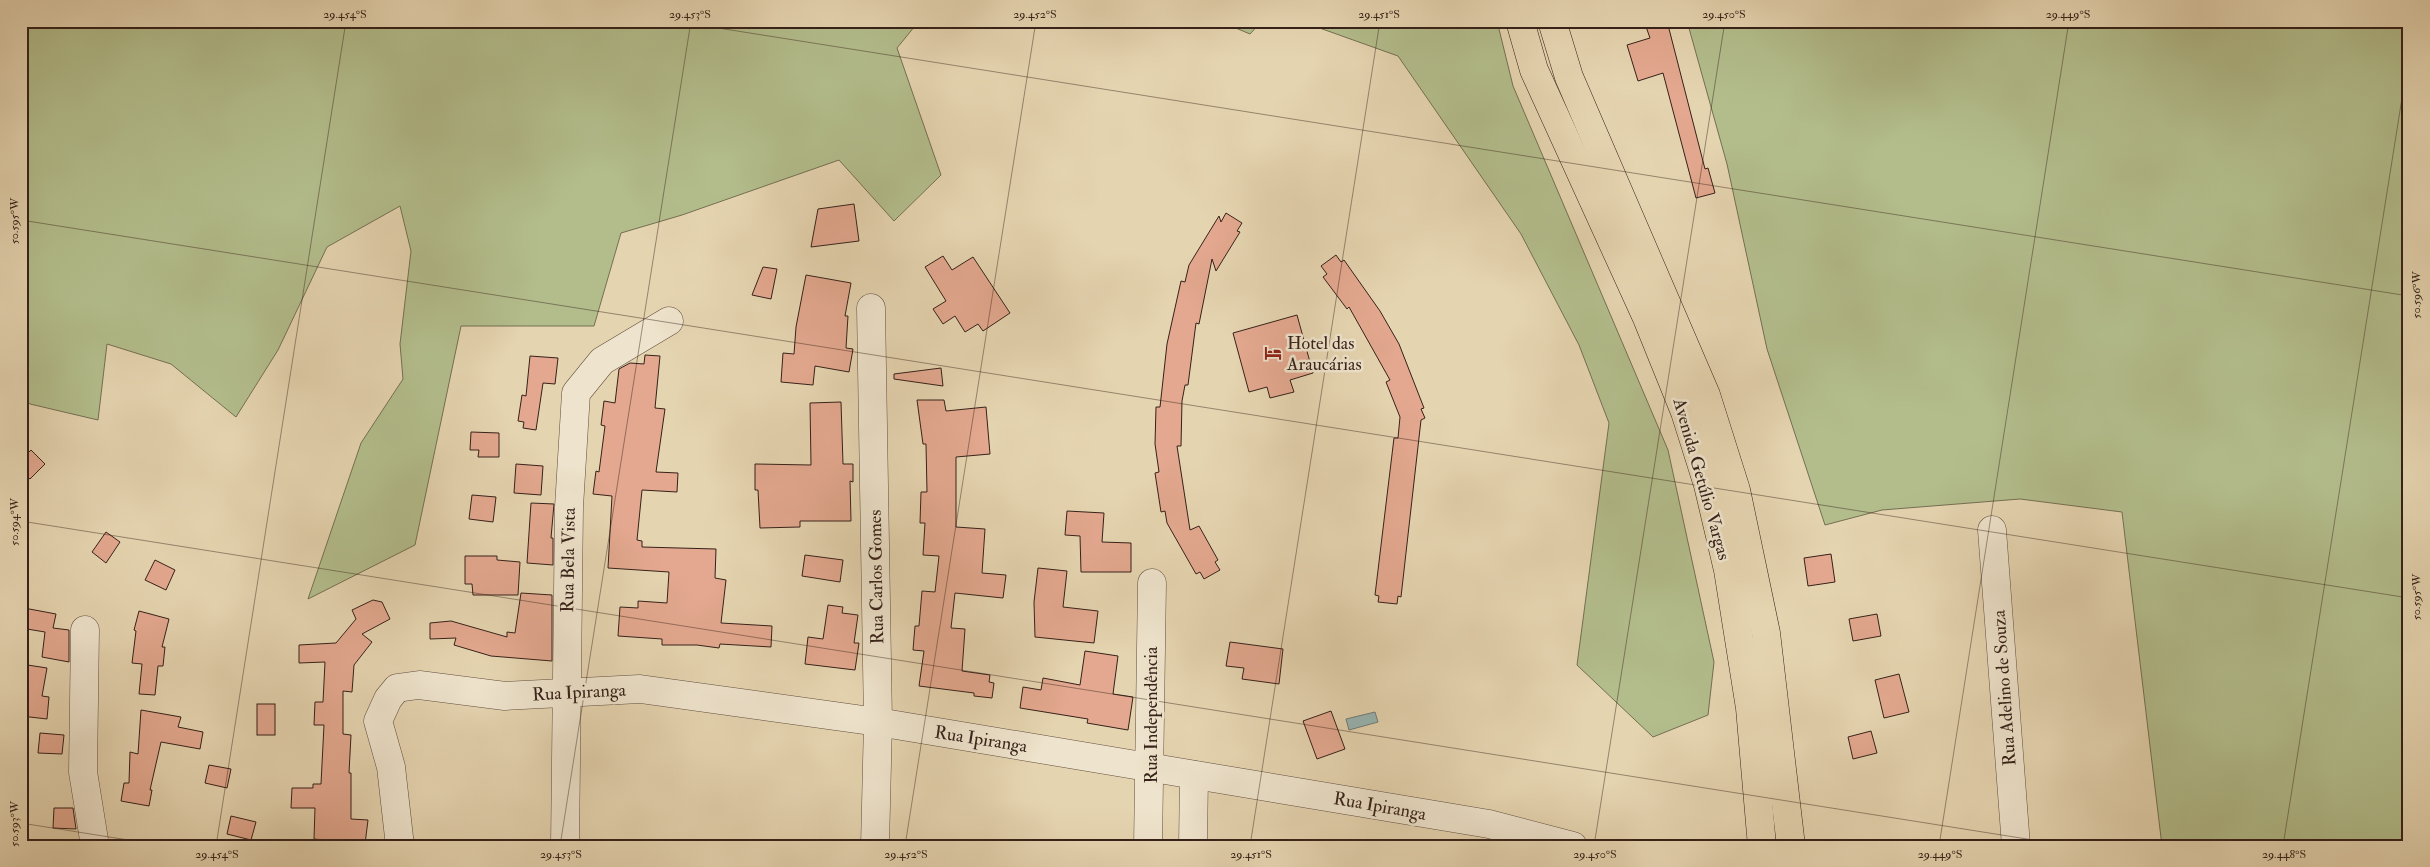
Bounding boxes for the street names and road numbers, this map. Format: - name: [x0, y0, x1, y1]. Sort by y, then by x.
- street label: Avenida Getúlio Vargas: [1667, 395, 1736, 563]
- street label: Rua Bela Vista: [556, 507, 581, 613]
- street label: Rua Carlos Gomes: [864, 509, 889, 645]
- street label: Rua Adelino de Souza: [1988, 609, 2021, 767]
- street label: Rua Independência: [1140, 646, 1163, 784]
- street label: Rua Ipiranga: [532, 679, 627, 706]
- street label: Rua Ipiranga: [933, 721, 1030, 758]
- street label: Rua Ipiranga: [1332, 787, 1429, 826]

